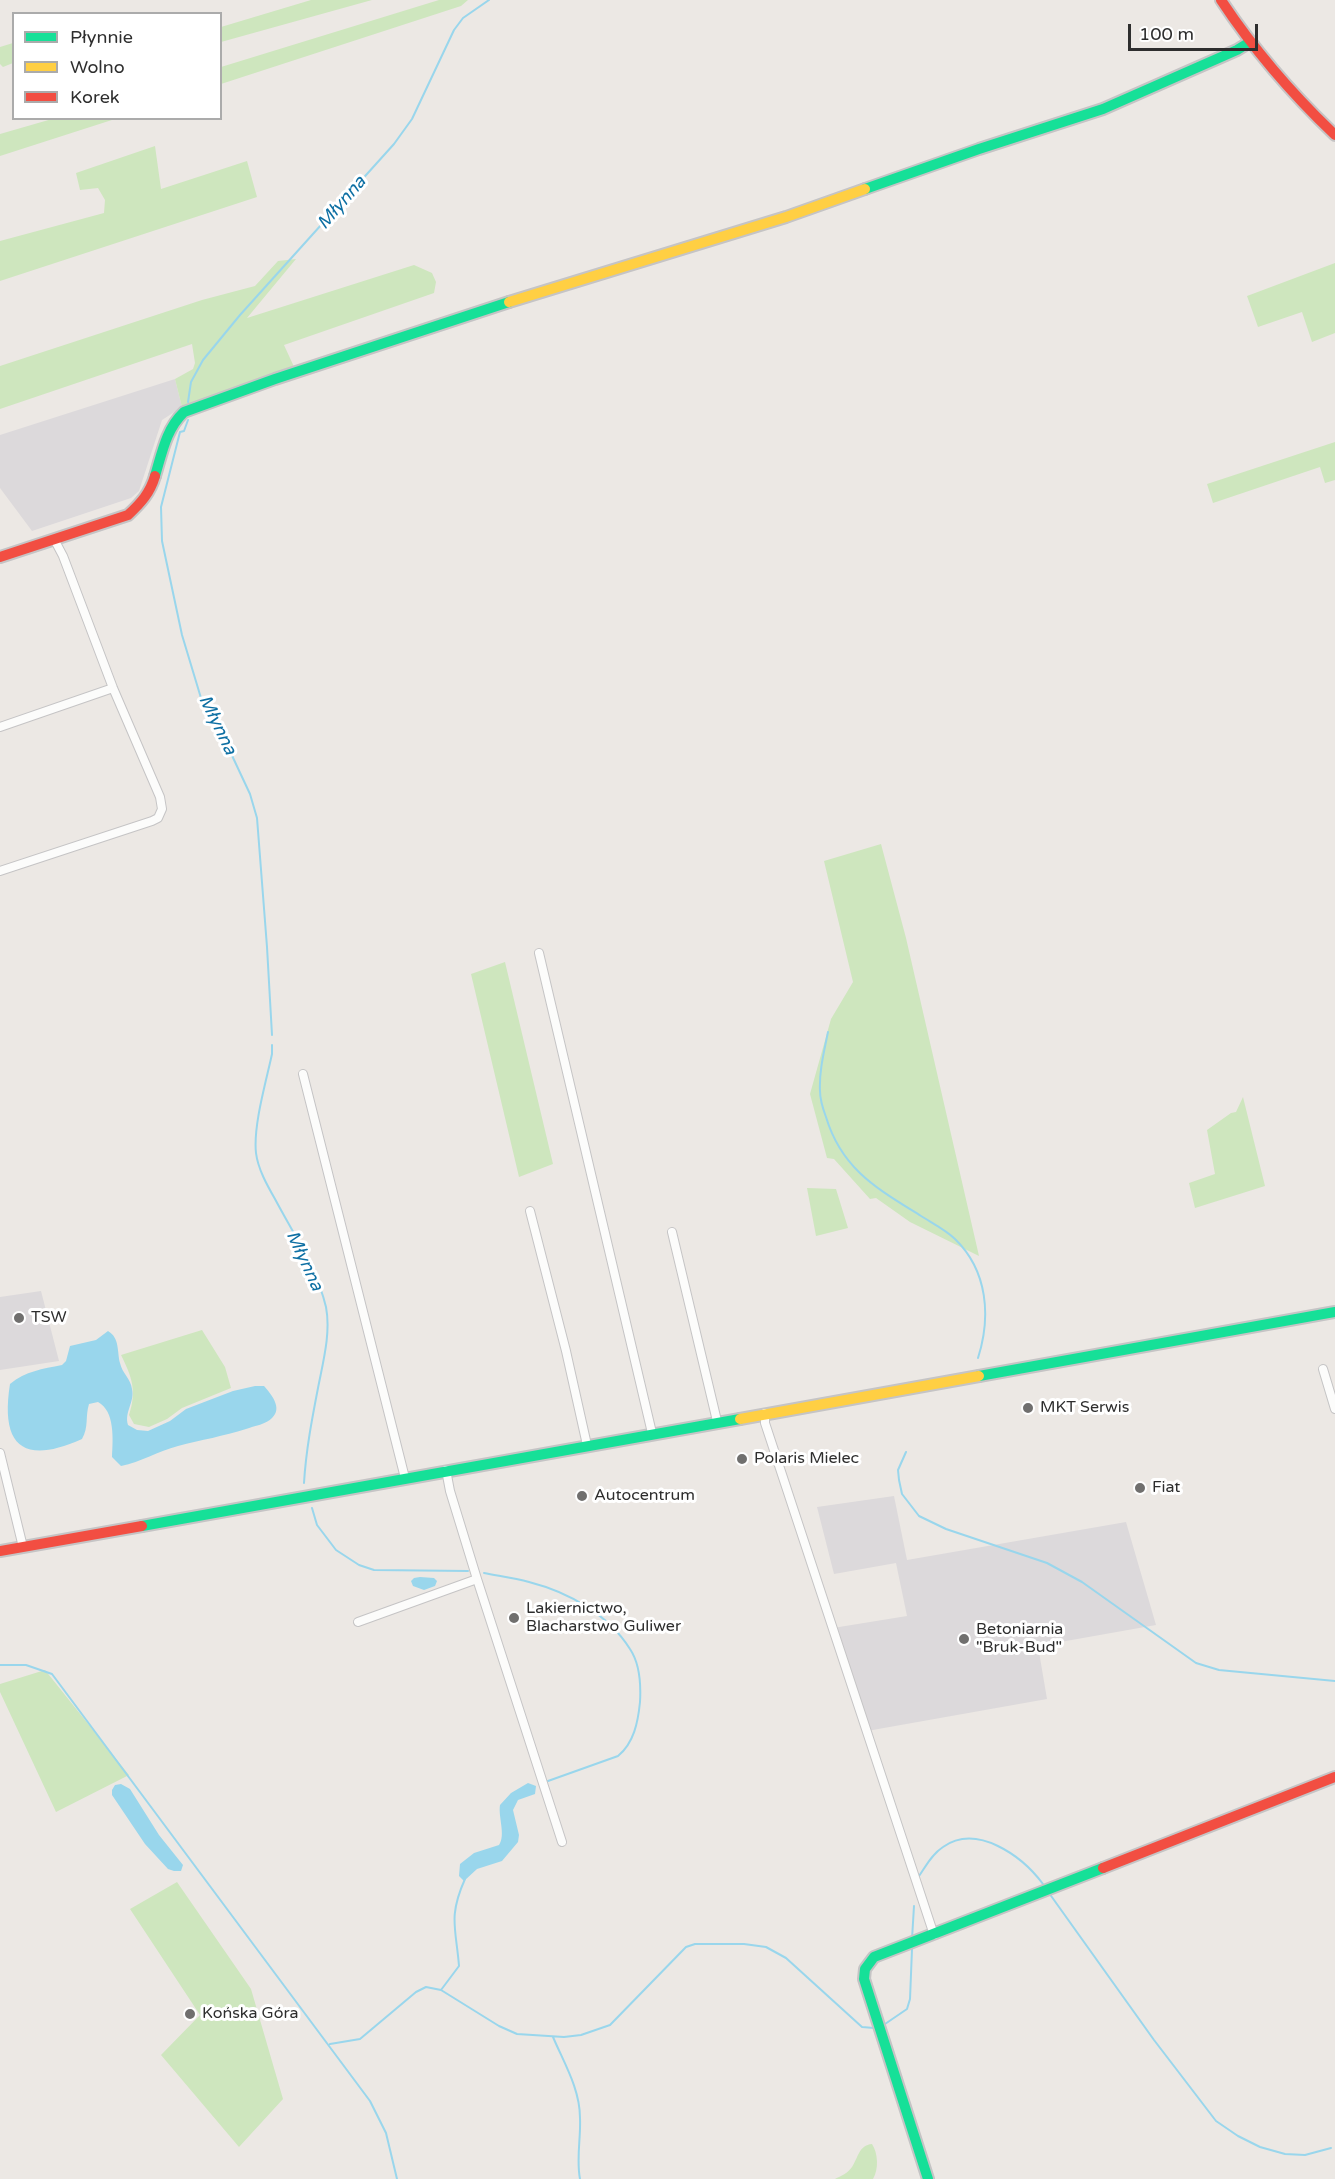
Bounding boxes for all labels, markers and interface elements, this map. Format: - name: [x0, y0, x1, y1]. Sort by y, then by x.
- legend: [12, 12, 222, 120]
- scale bar: [1131, 12, 1262, 50]
- text: 100 m: [1139, 23, 1194, 45]
- text: Płynnie: [70, 26, 133, 48]
- text: Wolno: [70, 56, 125, 78]
- text: Korek: [70, 86, 120, 108]
- water label: Młynna: [313, 172, 371, 234]
- water label: Młynna: [193, 692, 241, 758]
- water label: Młynna: [281, 1228, 327, 1294]
- place label: TSW: [31, 1308, 67, 1328]
- marker: TSW: [12, 1311, 26, 1325]
- place label: MKT Serwis: [1040, 1398, 1129, 1418]
- marker: MKT Serwis: [1021, 1401, 1035, 1415]
- place label: Polaris Mielec: [754, 1449, 859, 1469]
- marker: Polaris Mielec: [735, 1452, 749, 1466]
- place label: Fiat: [1152, 1478, 1180, 1498]
- marker: Fiat: [1133, 1481, 1147, 1495]
- place label: Autocentrum: [594, 1486, 695, 1506]
- marker: Autocentrum: [575, 1489, 589, 1503]
- place label: Lakiernictwo, Blacharstwo Guliwer: [526, 1599, 681, 1637]
- marker: Lakiernictwo, Blacharstwo Guliwer: [507, 1611, 521, 1625]
- place label: Betoniarnia "Bruk-Bud": [976, 1620, 1063, 1658]
- marker: Betoniarnia "Bruk-Bud": [957, 1632, 971, 1646]
- place label: Końska Góra: [202, 2004, 299, 2024]
- marker: Końska Góra: [183, 2007, 197, 2021]

